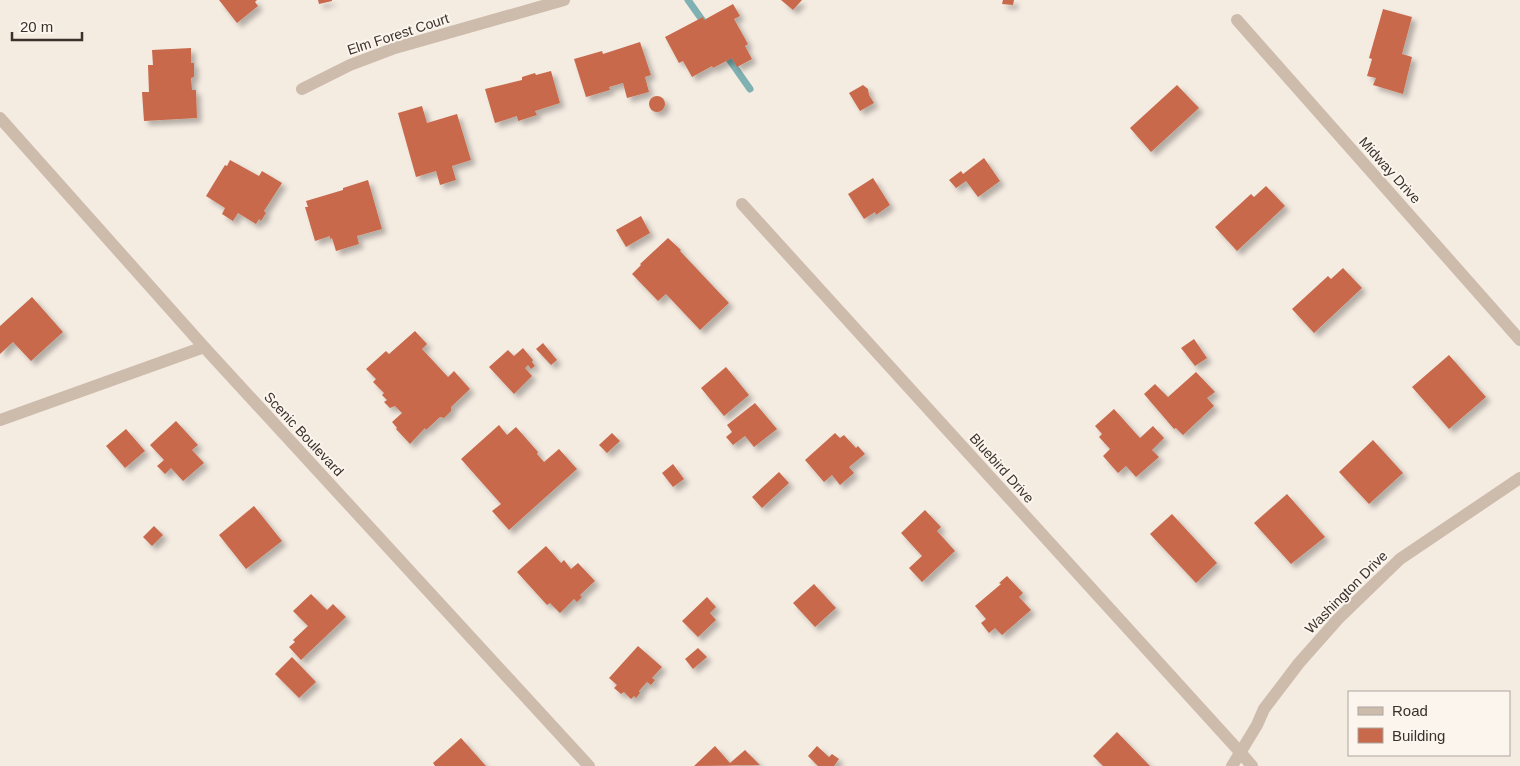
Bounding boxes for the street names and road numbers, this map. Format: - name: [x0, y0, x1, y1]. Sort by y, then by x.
- street label: Elm Forest Court: [345, 10, 451, 58]
- street label: Midway Drive: [1356, 133, 1424, 207]
- street label: Scenic Boulevard: [261, 389, 347, 479]
- street label: Bluebird Drive: [967, 430, 1037, 506]
- street label: Washington Drive: [1301, 547, 1391, 637]

